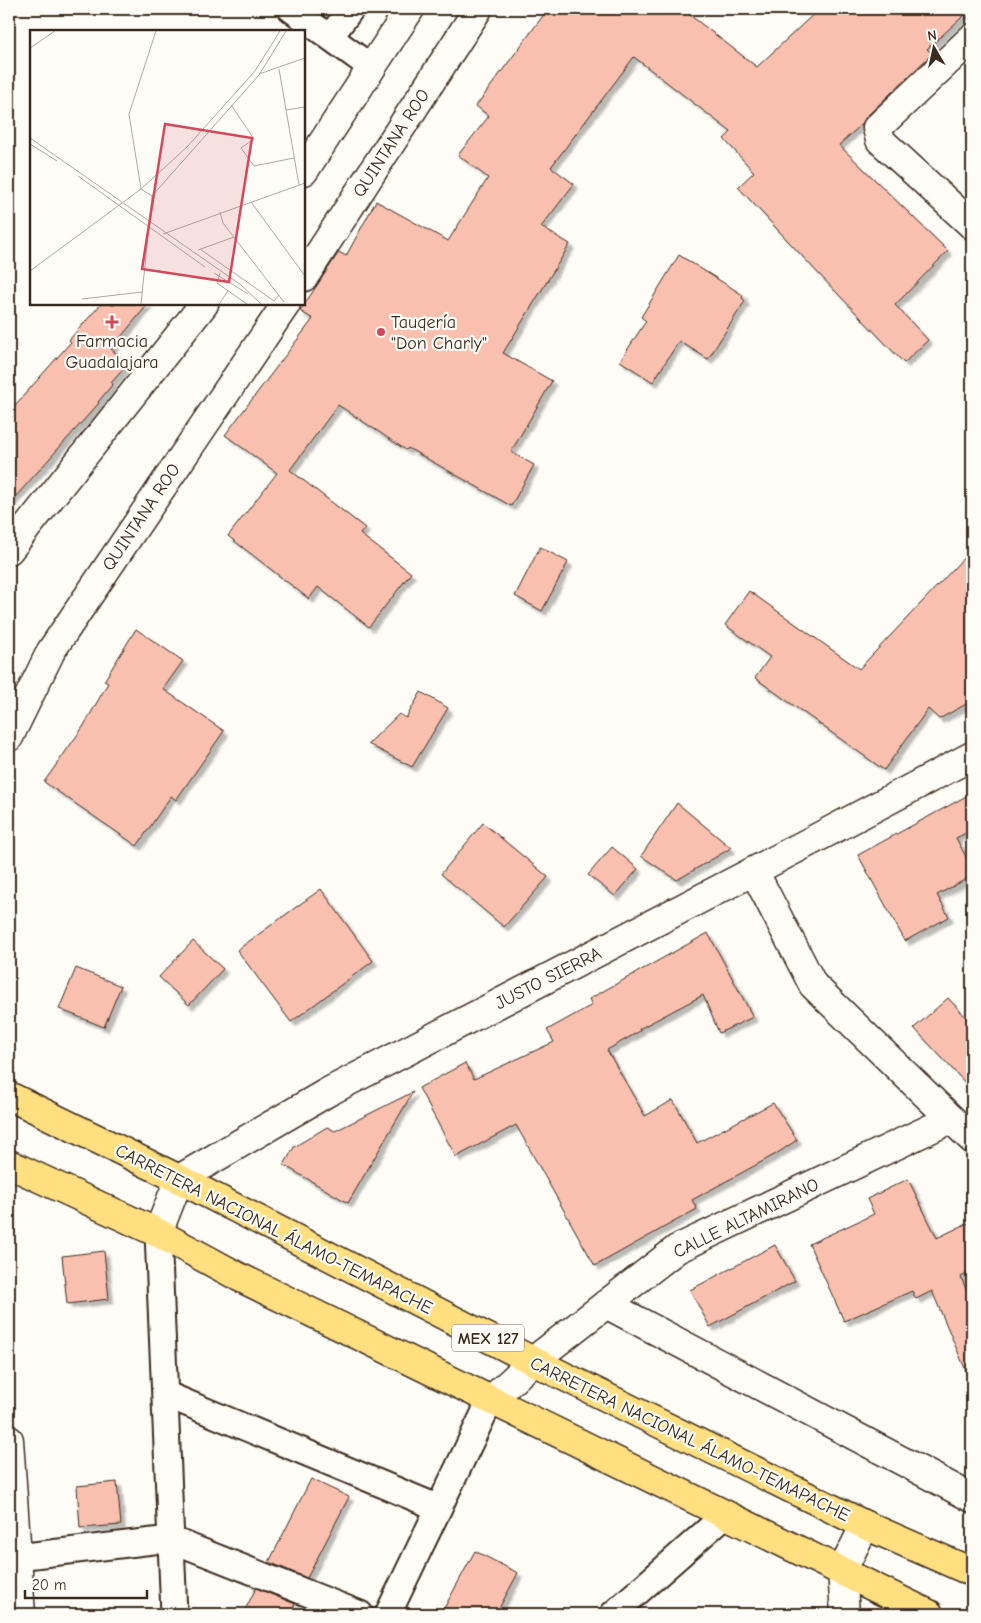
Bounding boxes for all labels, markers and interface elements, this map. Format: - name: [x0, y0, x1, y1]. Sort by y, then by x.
- north arrow: [908, 22, 958, 72]
- text: N: [926, 27, 938, 45]
- inset map: [30, 30, 305, 305]
- street label: QUINTANA ROO: [349, 85, 434, 201]
- place label: Tauqería "Don Charly": [391, 312, 487, 354]
- marker: Farmacia Guadalajara: [106, 316, 118, 328]
- marker: Tauqería "Don Charly": [375, 326, 387, 338]
- place label: Farmacia Guadalajara: [65, 331, 159, 373]
- street label: QUINTANA ROO: [98, 460, 185, 575]
- street label: JUSTO SIERRA: [492, 943, 605, 1014]
- street label: CARRETERA NACIONAL ÁLAMO-TEMAPACHE: [112, 1139, 436, 1319]
- street label: CALLE ALTAMIRANO: [670, 1174, 822, 1263]
- road number: MEX 127: [452, 1325, 524, 1352]
- street label: CARRETERA NACIONAL ÁLAMO-TEMAPACHE: [526, 1352, 854, 1526]
- scale bar: [25, 1568, 148, 1600]
- text: 20 m: [32, 1576, 66, 1594]

